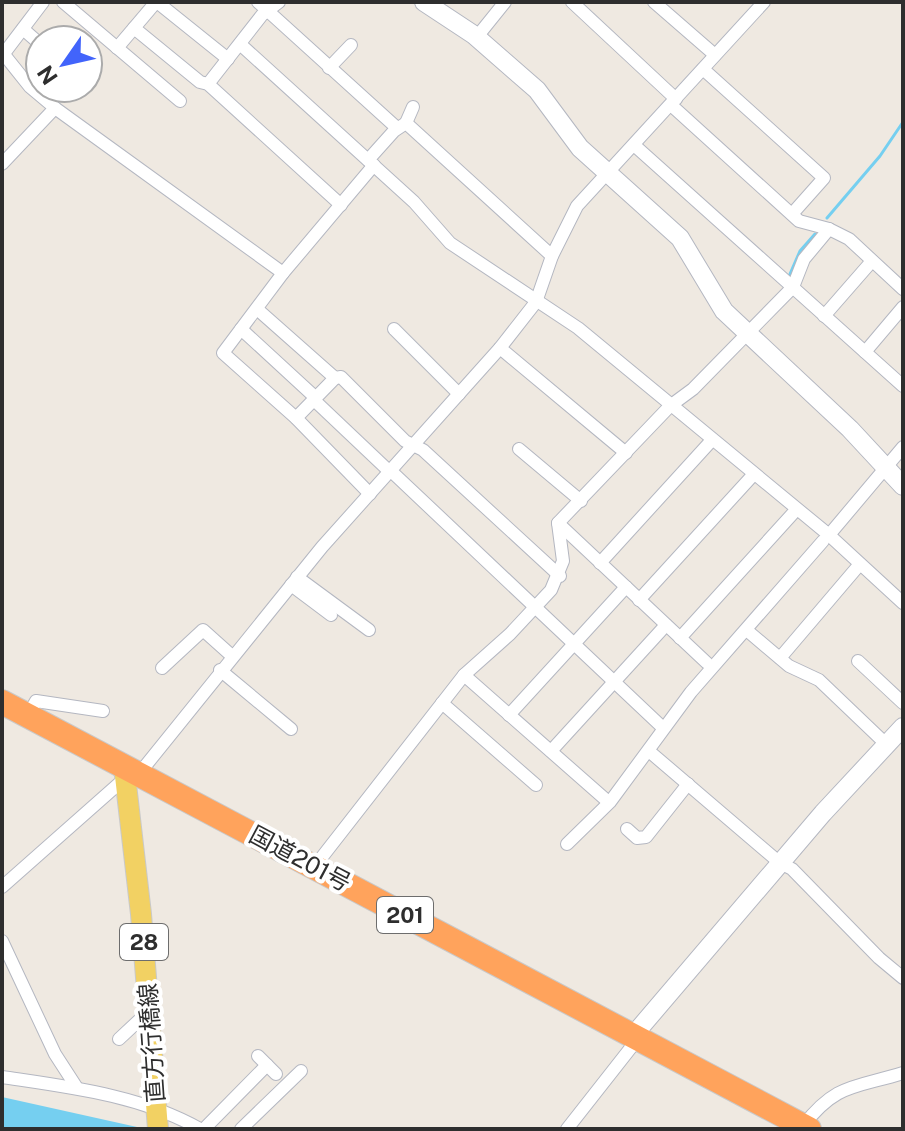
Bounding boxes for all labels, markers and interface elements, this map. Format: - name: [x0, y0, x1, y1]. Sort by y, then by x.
- north arrow: [24, 24, 104, 104]
- text: N: [32, 61, 63, 90]
- street label: 国道201号: [245, 820, 356, 896]
- road number: 201: [377, 897, 433, 933]
- road number: 28: [120, 924, 168, 960]
- street label: 直方行橋線: [133, 982, 169, 1104]

